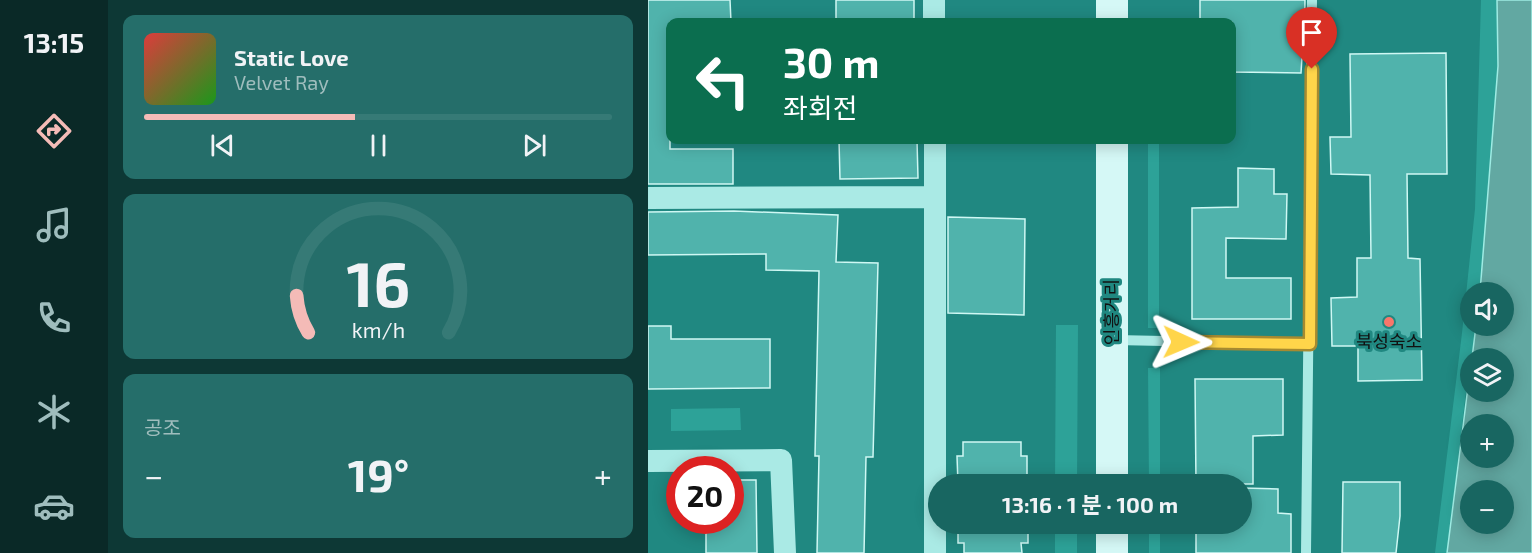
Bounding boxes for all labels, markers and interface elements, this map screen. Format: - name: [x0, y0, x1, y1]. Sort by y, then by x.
- pin: [1286, 7, 1337, 69]
- icon: arrive: [1295, 16, 1328, 49]
- text: 13:15: [24, 26, 84, 58]
- text: 30 m: [783, 36, 879, 86]
- icon: left: [684, 42, 762, 120]
- text: Static Love: [234, 44, 349, 70]
- text: Velvet Ray: [234, 70, 329, 94]
- text: 좌회전: [783, 91, 858, 123]
- icon: directions: [33, 110, 75, 152]
- icon: previous: [206, 129, 239, 162]
- icon: pause: [362, 129, 395, 162]
- icon: next: [518, 129, 551, 162]
- icon: music: [33, 204, 75, 246]
- text: 16: [346, 246, 410, 321]
- street label: 인흥거리: [1100, 279, 1122, 345]
- map controls: [1460, 282, 1514, 534]
- button: sound: [1460, 282, 1514, 336]
- icon: phone: [33, 297, 75, 339]
- position arrow: [1149, 310, 1213, 374]
- marker: 북성숙소: [1382, 315, 1396, 329]
- text: km/h: [351, 318, 405, 343]
- place label: 북성숙소: [1356, 330, 1422, 352]
- button: layers: [1460, 348, 1514, 402]
- icon: climate: [33, 391, 75, 433]
- button: +: [1460, 414, 1514, 468]
- text: 공조: [144, 415, 181, 439]
- text: 19°: [348, 447, 409, 501]
- text: −: [144, 455, 163, 495]
- text: +: [594, 455, 612, 495]
- speed limit sign: 20: [666, 456, 744, 534]
- button: −: [1460, 480, 1514, 534]
- icon: car: [33, 485, 75, 527]
- text: 13:16 · 1 분 · 100 m: [1002, 491, 1178, 517]

